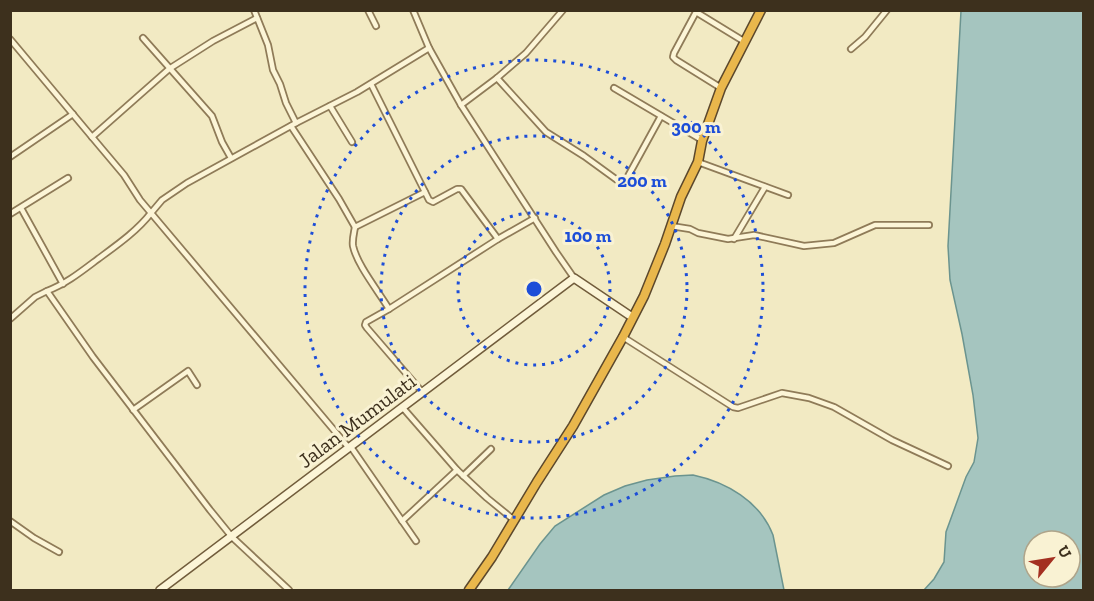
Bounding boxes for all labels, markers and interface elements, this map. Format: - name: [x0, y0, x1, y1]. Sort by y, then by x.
- text: 300 m: [671, 116, 721, 138]
- text: 200 m: [617, 170, 667, 192]
- text: 100 m: [564, 225, 612, 247]
- centre of rings: [524, 279, 544, 299]
- street label: Jalan Mumulati: [293, 368, 421, 473]
- north arrow: [1022, 529, 1082, 589]
- text: U: [1053, 542, 1076, 562]

